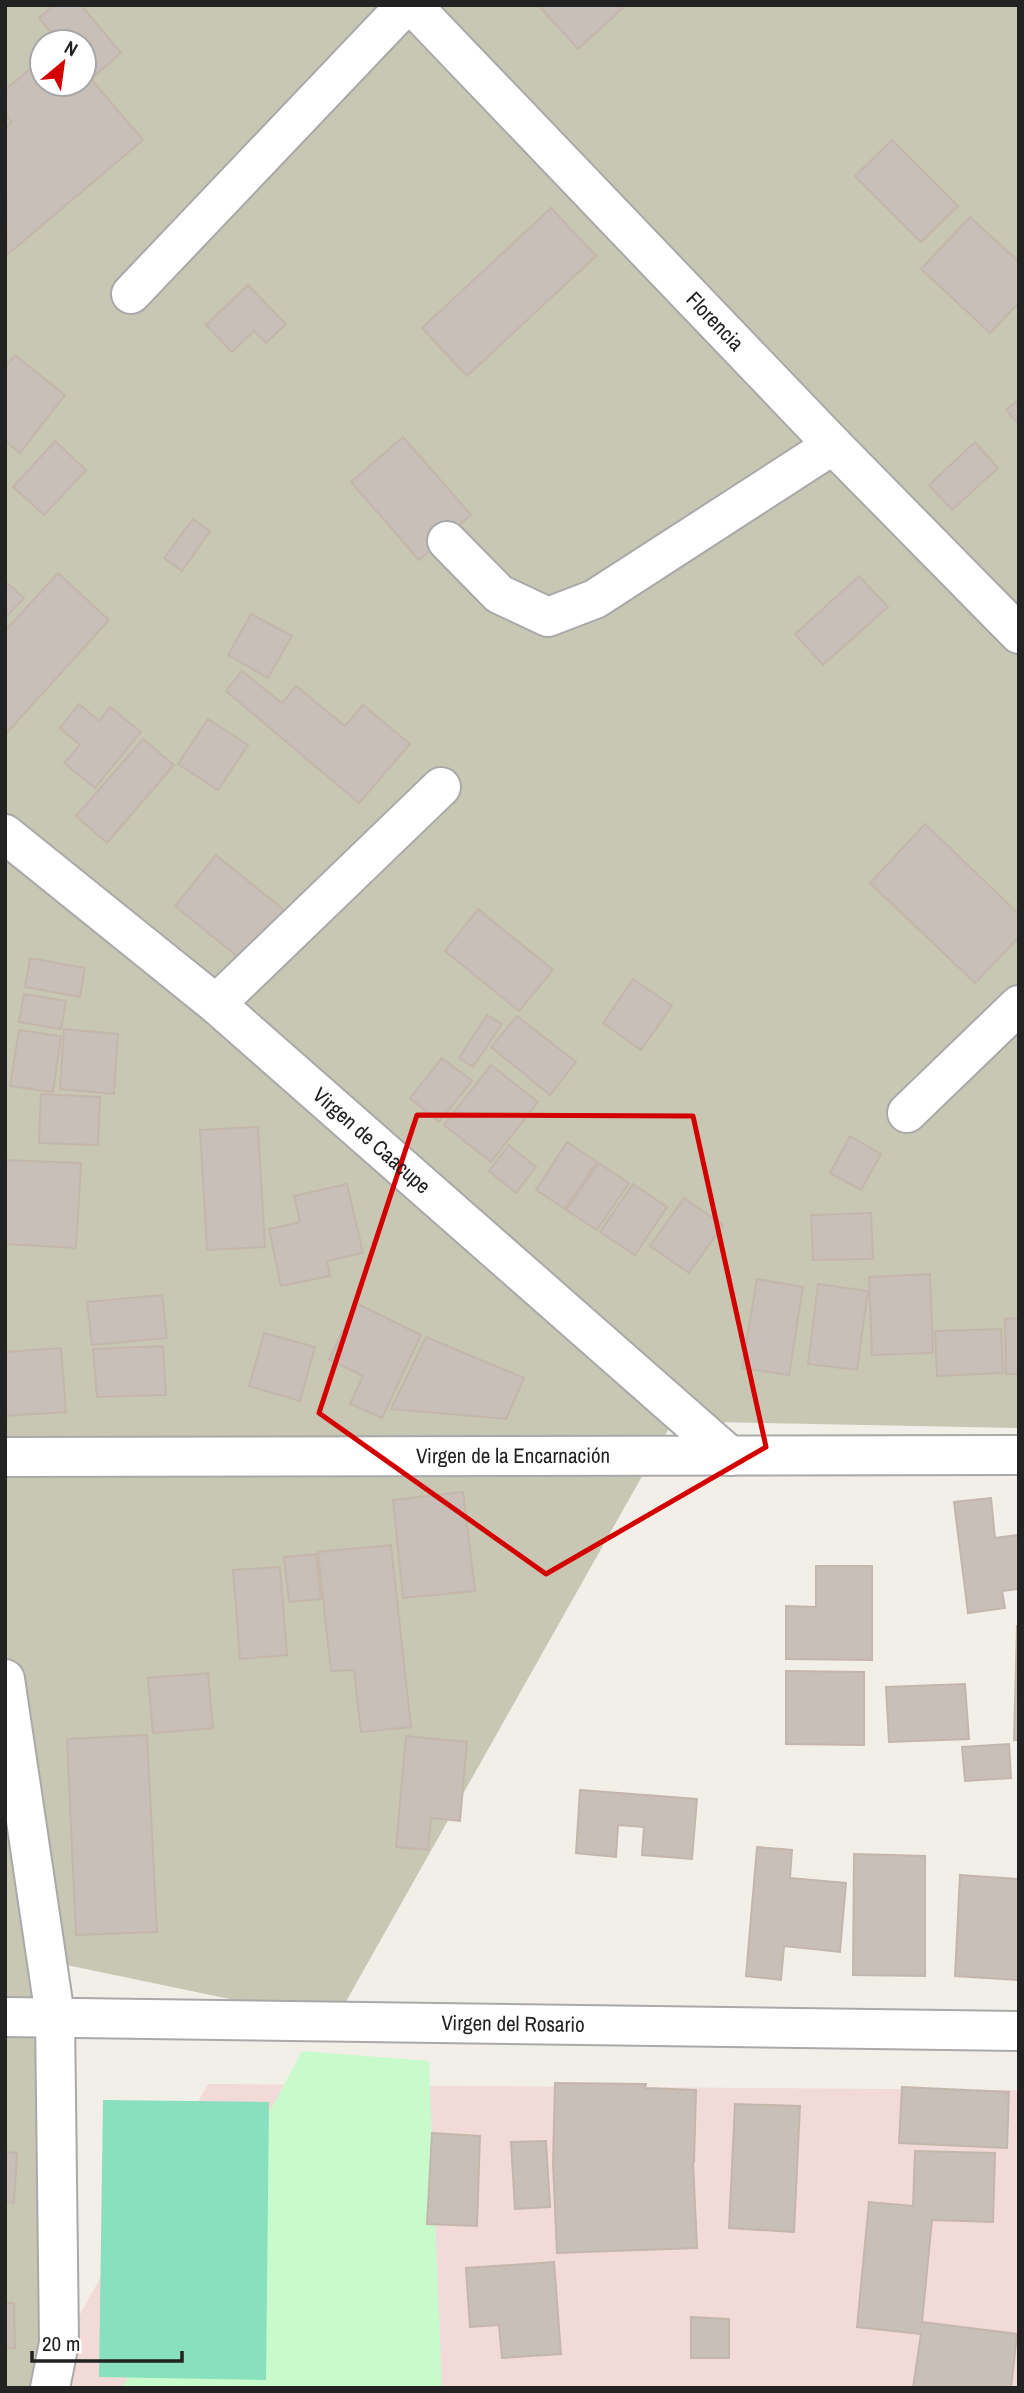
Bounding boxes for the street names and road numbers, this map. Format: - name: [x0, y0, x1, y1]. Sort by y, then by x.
- street label: Florencia: [680, 285, 751, 357]
- street label: Virgen de Caacupe: [307, 1081, 437, 1200]
- street label: Virgen de la Encarnación: [416, 1441, 610, 1470]
- street label: Virgen del Rosario: [441, 2008, 585, 2039]

